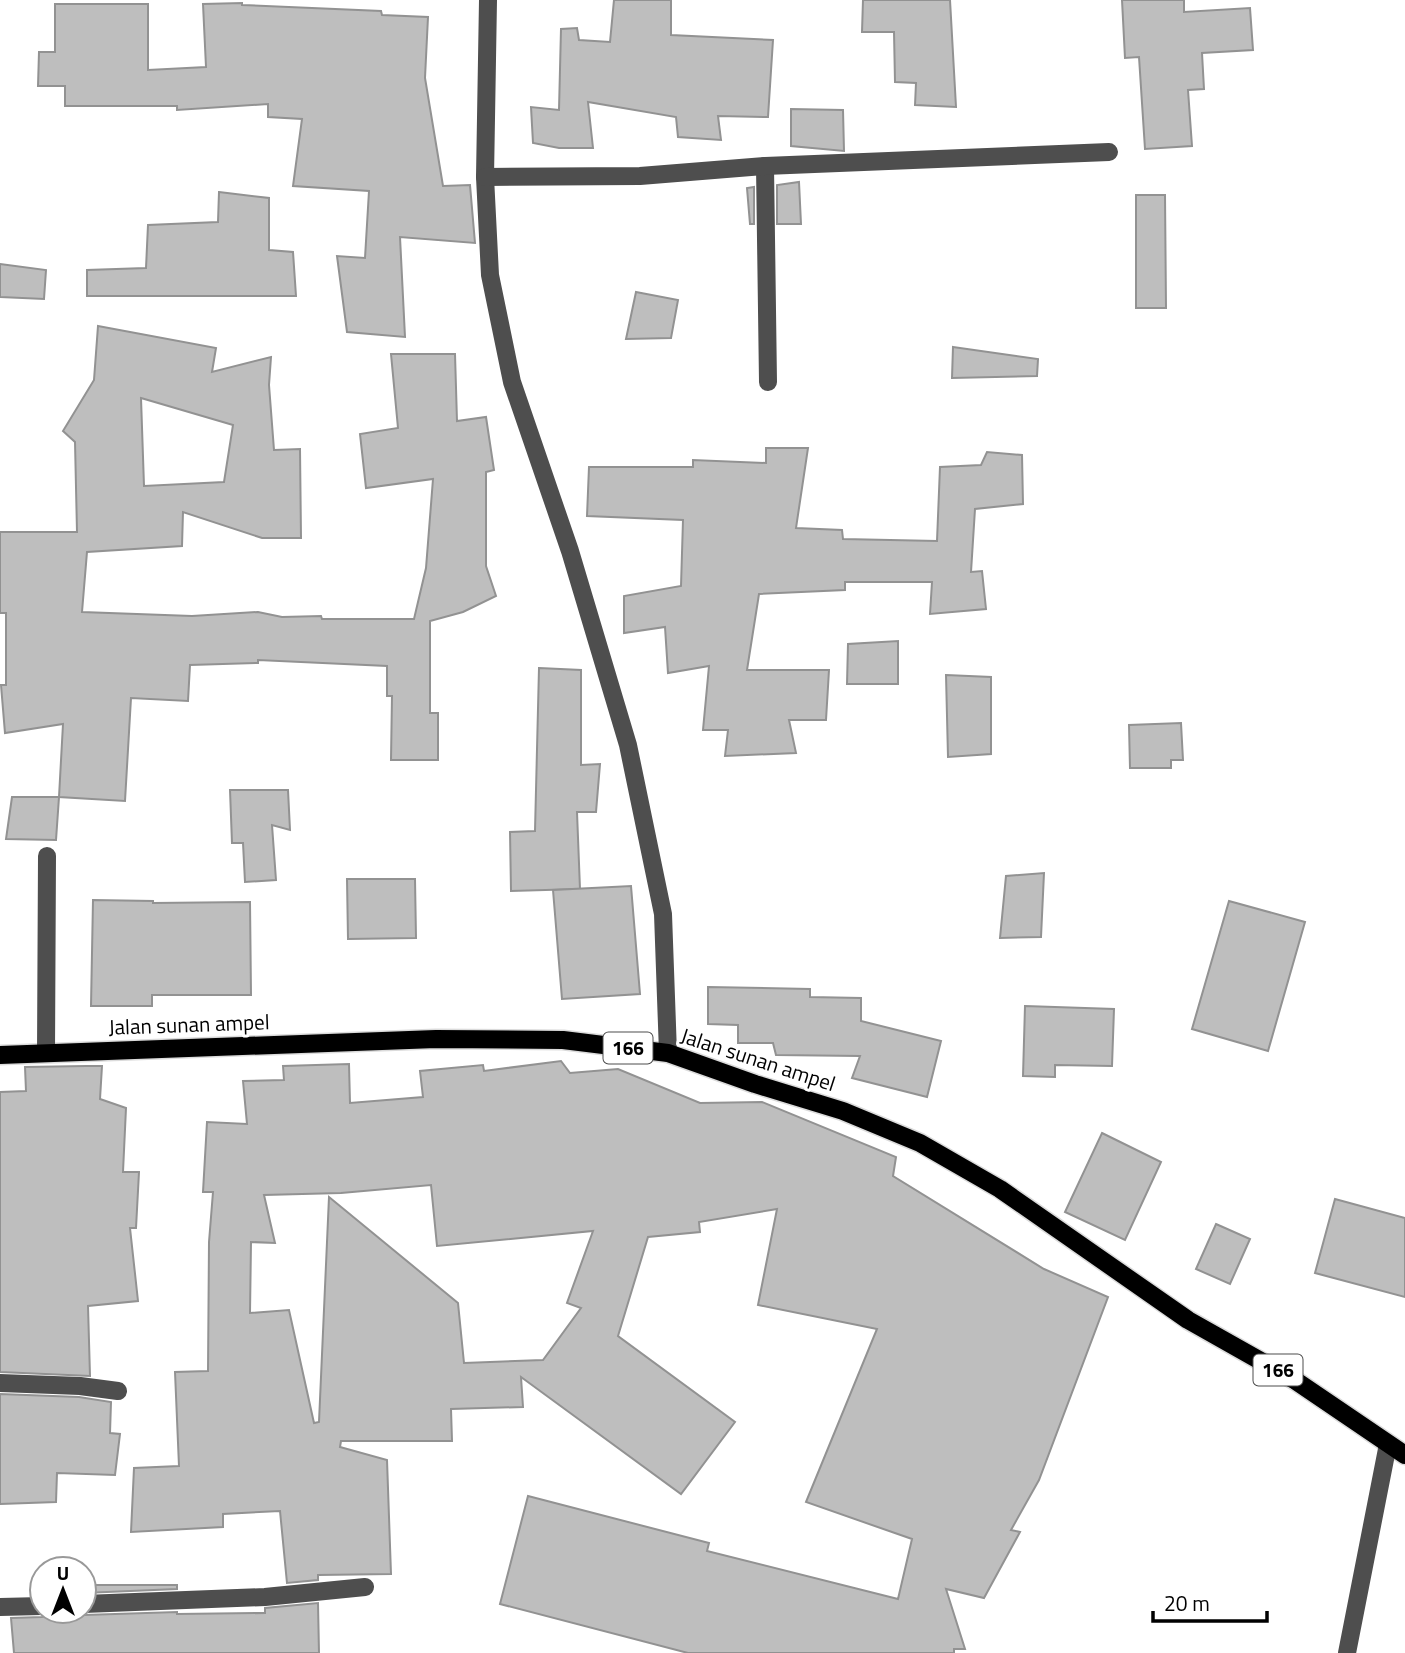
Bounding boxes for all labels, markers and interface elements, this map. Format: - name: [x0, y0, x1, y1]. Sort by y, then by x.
- street label: Jalan sunan ampel: [108, 1005, 270, 1043]
- street label: Jalan sunan ampel: [677, 1019, 840, 1099]
- road number: 166: [604, 1032, 652, 1064]
- road number: 166: [1254, 1354, 1302, 1386]
- north arrow: [28, 1555, 98, 1625]
- text: U: [57, 1558, 69, 1587]
- scale bar: [1153, 1580, 1267, 1624]
- text: 20 m: [1164, 1587, 1210, 1619]

